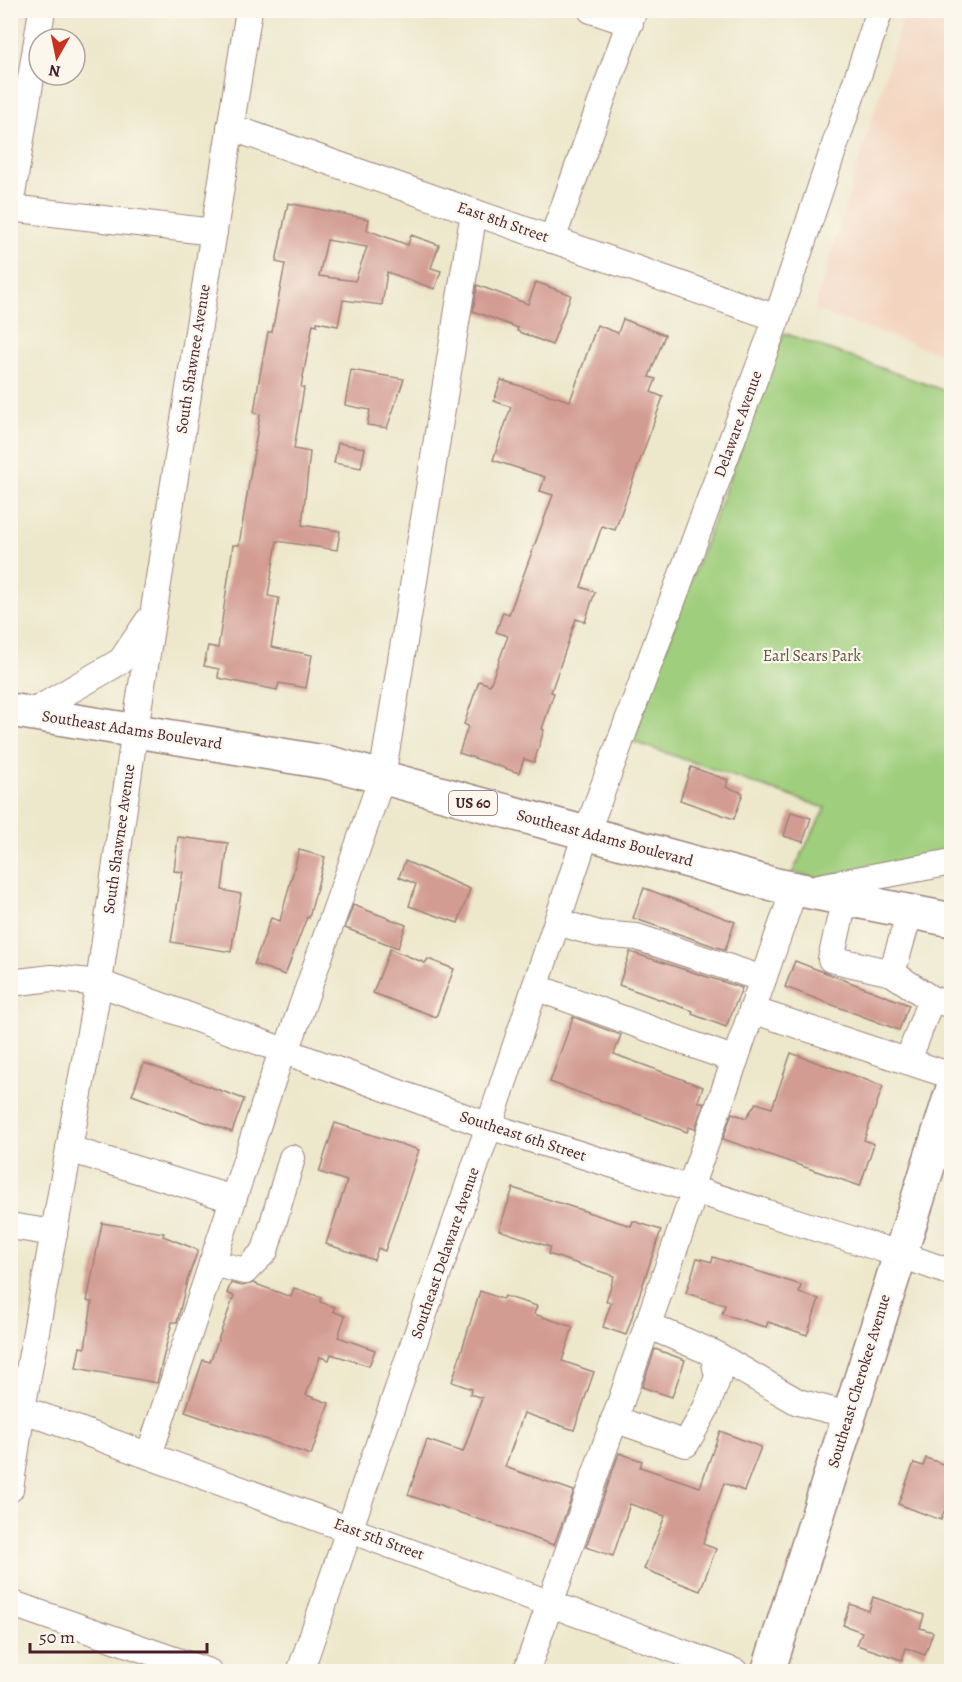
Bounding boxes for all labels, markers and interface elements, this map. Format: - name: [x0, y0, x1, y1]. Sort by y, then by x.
- north arrow: [27, 27, 87, 87]
- text: N: [47, 59, 62, 83]
- street label: East 8th Street: [454, 196, 552, 248]
- street label: South Shawnee Avenue: [170, 283, 216, 435]
- street label: Delaware Avenue: [709, 368, 767, 480]
- park label: Earl Sears Park: [763, 645, 861, 667]
- street label: Southeast Adams Boulevard: [40, 705, 224, 755]
- street label: South Shawnee Avenue: [98, 763, 140, 915]
- road number: US 60: [449, 791, 497, 815]
- street label: Southeast Adams Boulevard: [514, 804, 696, 872]
- street label: Southeast 6th Street: [457, 1105, 589, 1167]
- street label: Southeast Delaware Avenue: [405, 1164, 485, 1342]
- street label: Southeast Cherokee Avenue: [822, 1291, 896, 1471]
- street label: East 5th Street: [331, 1512, 427, 1566]
- scale bar: [30, 1616, 207, 1654]
- text: 50 m: [39, 1625, 75, 1649]

